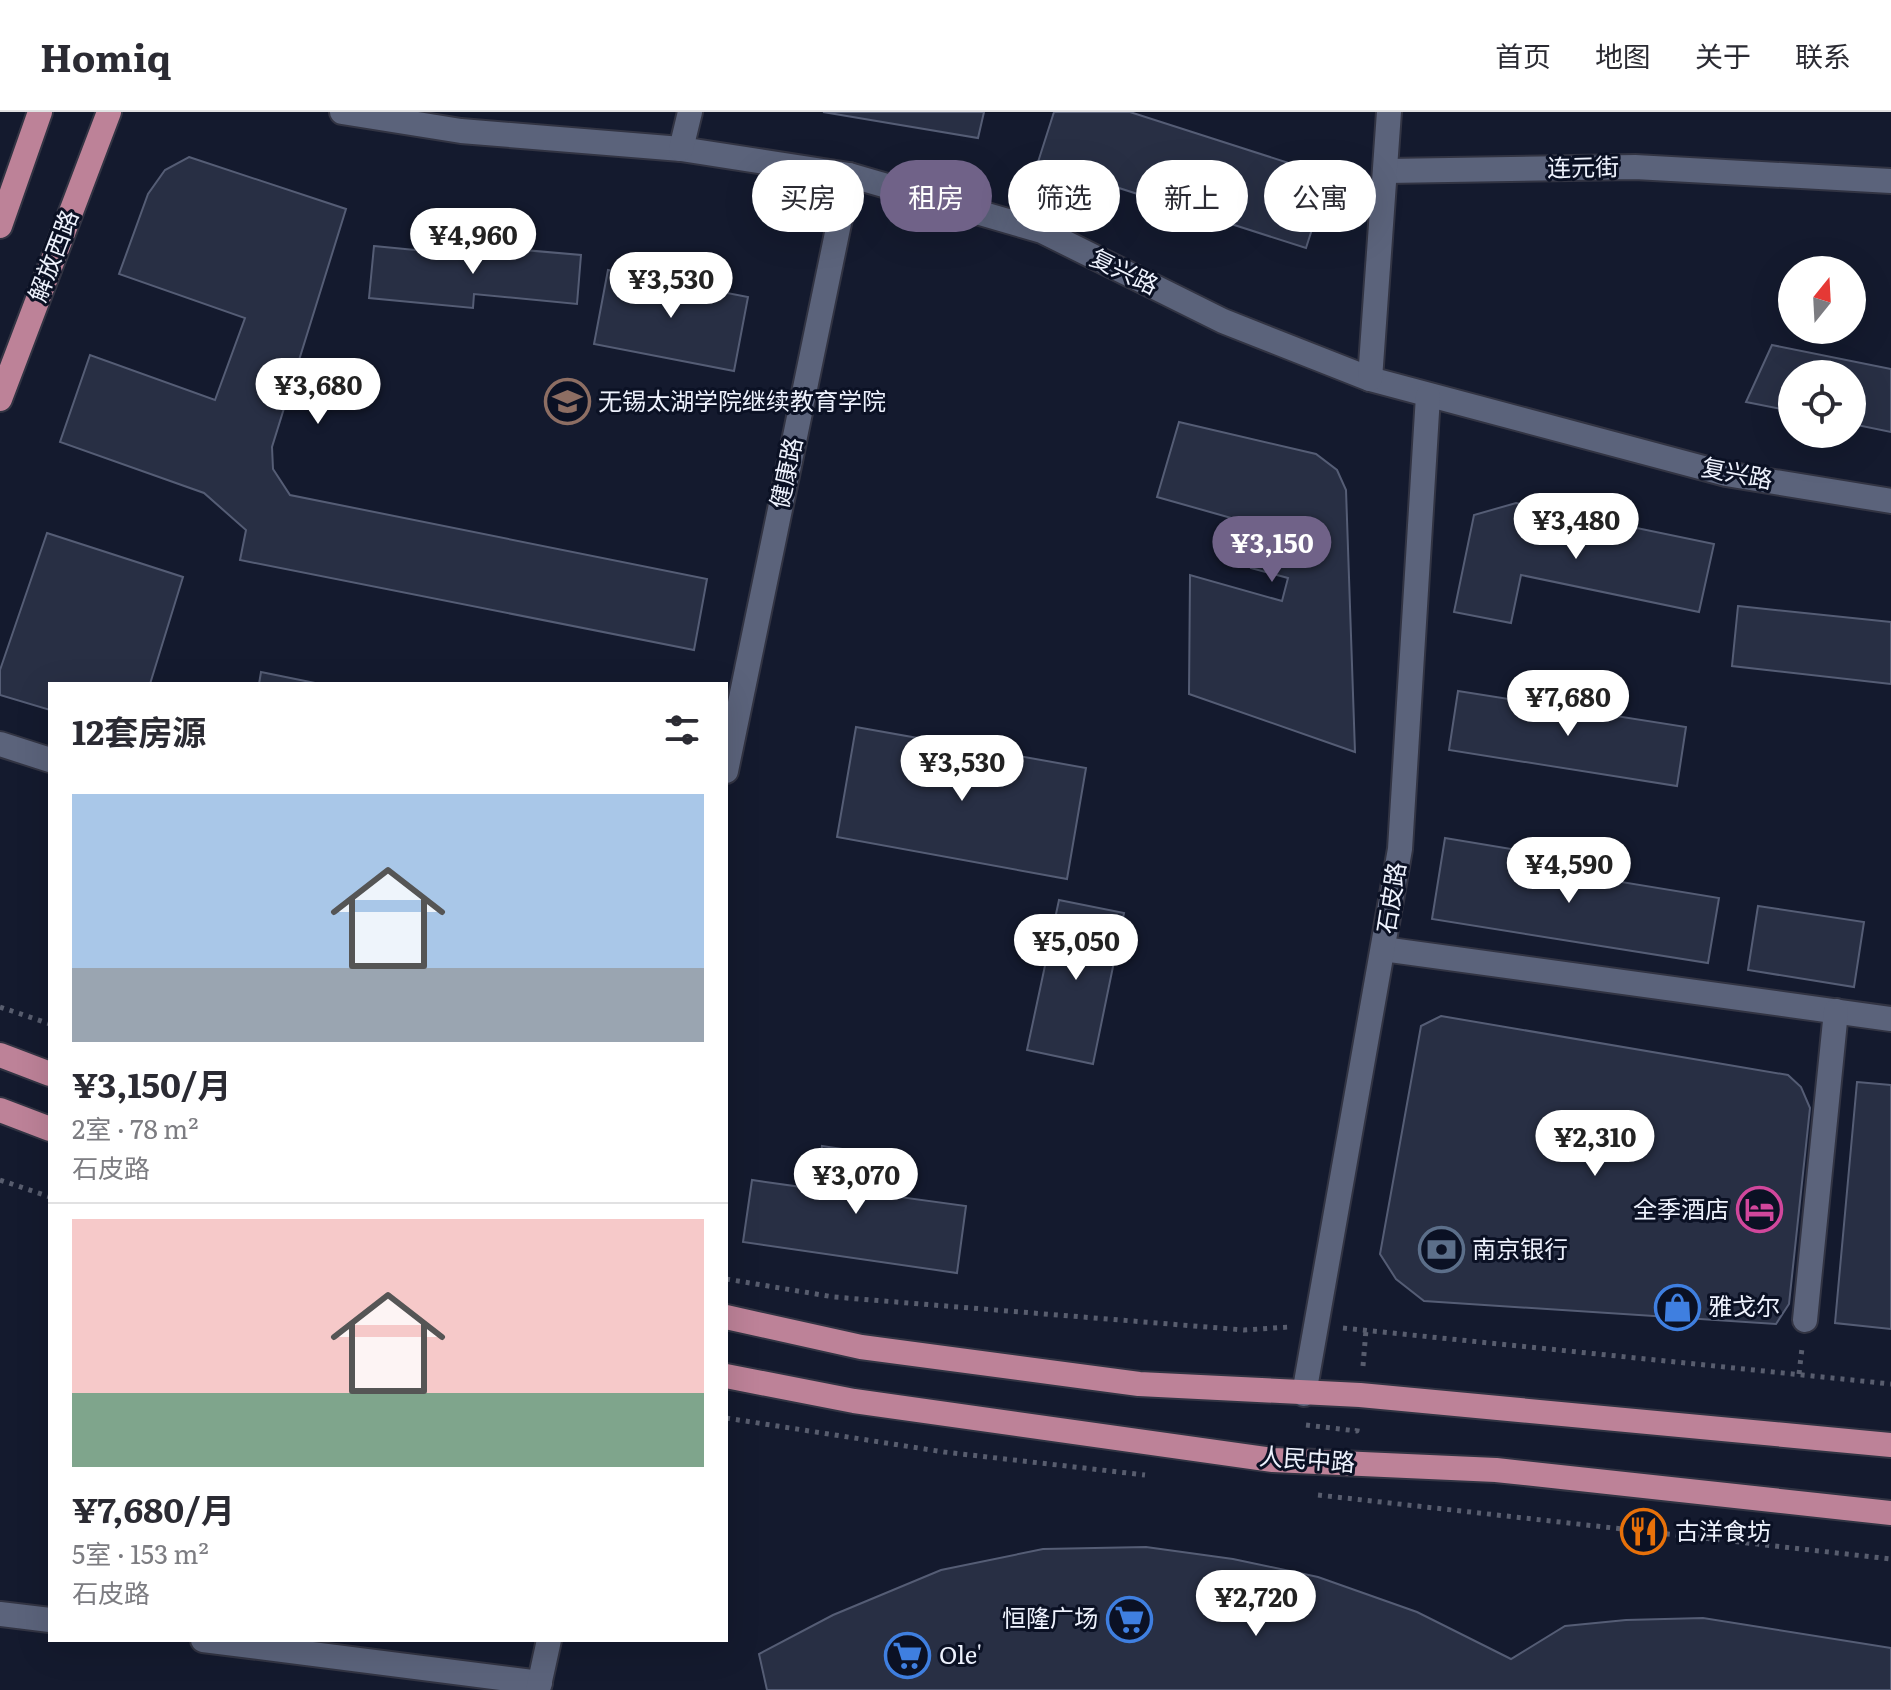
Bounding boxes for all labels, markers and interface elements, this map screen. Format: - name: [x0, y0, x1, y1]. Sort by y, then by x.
- text: Homiq: [40, 27, 171, 84]
- text: 首页: [1495, 34, 1551, 76]
- text: 地图: [1595, 34, 1651, 76]
- text: 关于: [1695, 34, 1751, 76]
- text: 联系: [1795, 34, 1851, 76]
- street label: 连元街: [1547, 147, 1619, 184]
- chip: 买房: [752, 160, 864, 232]
- chip: 租房: [880, 160, 992, 232]
- chip: 筛选: [1008, 160, 1120, 232]
- chip: 新上: [1136, 160, 1248, 232]
- chip: 公寓: [1264, 160, 1376, 232]
- street label: 解放西路: [18, 204, 85, 306]
- pin: ¥4,960: [408, 208, 538, 276]
- text: ¥4,960: [428, 214, 518, 253]
- street label: 复兴路: [1085, 238, 1165, 301]
- pin: ¥3,530: [606, 252, 736, 320]
- north arrow: [1778, 256, 1866, 344]
- map controls: [1778, 256, 1866, 448]
- text: ¥3,530: [628, 258, 714, 297]
- pin: ¥3,680: [253, 358, 383, 426]
- button: locate: [1778, 360, 1866, 448]
- text: ¥3,680: [274, 364, 362, 403]
- school or university icon: 无锡太湖学院继续教育学院: [543, 378, 591, 426]
- place label: 无锡太湖学院继续教育学院: [598, 382, 886, 417]
- street label: 健康路: [760, 434, 809, 511]
- street label: 复兴路: [1699, 447, 1776, 496]
- pin: ¥3,480: [1511, 493, 1641, 561]
- text: ¥3,480: [1532, 499, 1620, 538]
- pin: ¥3,150: [1207, 516, 1337, 584]
- text: ¥3,150: [1230, 522, 1314, 561]
- pin: ¥7,680: [1503, 670, 1633, 738]
- text: ¥7,680: [1525, 676, 1611, 715]
- text: 12套房源: [72, 705, 206, 755]
- icon: filters: [660, 708, 704, 752]
- pin: ¥3,530: [897, 735, 1027, 803]
- text: ¥3,530: [919, 741, 1005, 780]
- pin: ¥4,590: [1504, 837, 1634, 905]
- text: ¥4,590: [1525, 843, 1613, 882]
- icon: home: [316, 846, 460, 990]
- street label: 石皮路: [1367, 859, 1412, 936]
- pin: ¥5,050: [1011, 914, 1141, 982]
- text: ¥5,050: [1032, 920, 1120, 959]
- text: ¥3,150/月: [72, 1058, 232, 1108]
- text: 2室 · 78 m²: [72, 1108, 199, 1147]
- pin: ¥2,310: [1530, 1110, 1660, 1178]
- text: ¥2,310: [1553, 1116, 1637, 1155]
- text: 石皮路: [72, 1147, 150, 1186]
- pin: ¥3,070: [791, 1148, 921, 1216]
- text: ¥3,070: [812, 1154, 900, 1193]
- hotel icon: 全季酒店: [1736, 1186, 1784, 1234]
- place label: 全季酒店: [1633, 1190, 1729, 1225]
- bank icon: 南京银行: [1417, 1226, 1465, 1274]
- place label: 南京银行: [1472, 1230, 1568, 1265]
- icon: home: [316, 1271, 460, 1415]
- shop icon: 雅戈尔: [1653, 1283, 1701, 1331]
- place label: 雅戈尔: [1708, 1287, 1780, 1322]
- street label: 人民中路: [1258, 1437, 1356, 1478]
- text: ¥7,680/月: [72, 1483, 235, 1533]
- restaurant icon: 古洋食坊: [1620, 1508, 1668, 1556]
- place label: 古洋食坊: [1675, 1512, 1771, 1547]
- text: 5室 · 153 m²: [72, 1533, 209, 1572]
- pin: ¥2,720: [1191, 1570, 1321, 1638]
- text: 石皮路: [72, 1572, 150, 1611]
- text: ¥2,720: [1214, 1576, 1298, 1615]
- supermarket icon: 恒隆广场: [1105, 1595, 1153, 1643]
- place label: 恒隆广场: [1002, 1599, 1098, 1634]
- supermarket icon: Ole': [884, 1632, 932, 1680]
- place label: Ole': [939, 1636, 982, 1671]

